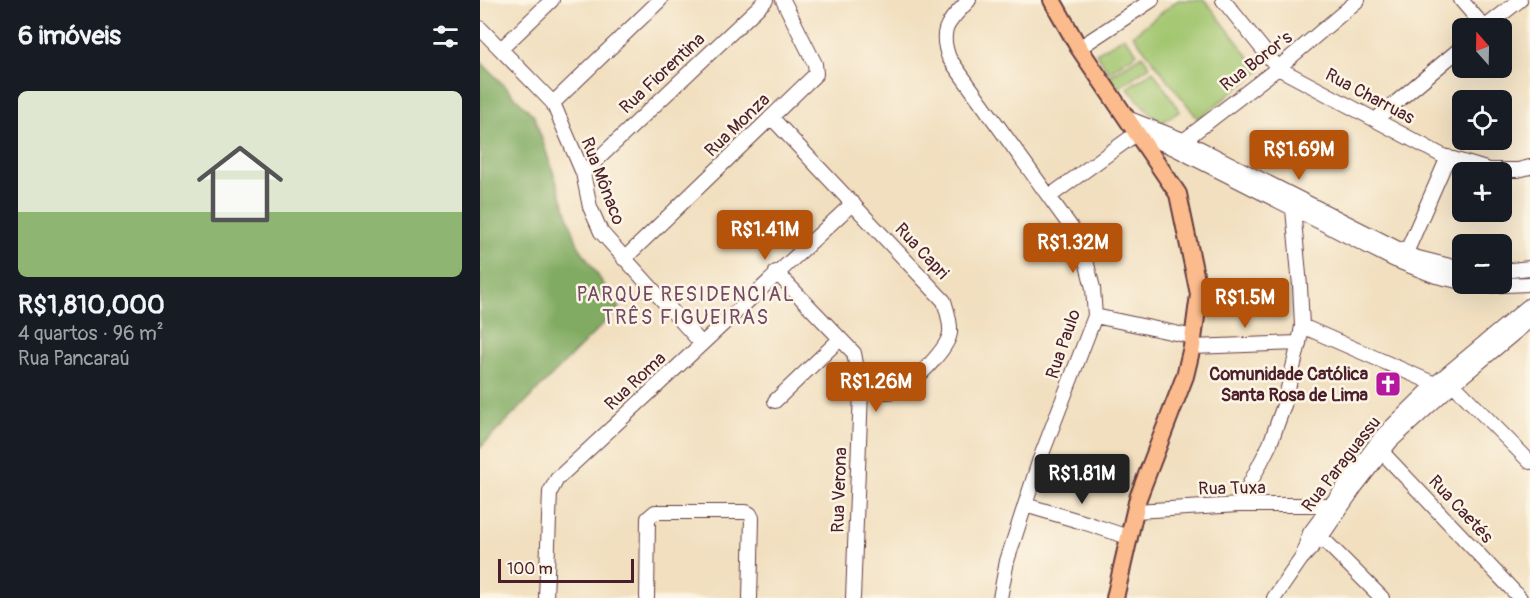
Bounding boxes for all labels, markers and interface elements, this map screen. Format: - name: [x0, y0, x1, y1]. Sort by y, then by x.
- north arrow: [1452, 18, 1512, 78]
- map controls: [1452, 18, 1512, 294]
- text: 6 imóveis: [18, 20, 121, 52]
- icon: filters: [429, 20, 462, 53]
- street label: Rua Boror's: [1216, 26, 1297, 97]
- street label: Rua Fiorentina: [615, 28, 710, 119]
- street label: Rua Charruas: [1321, 63, 1418, 130]
- street label: Rua Monza: [700, 89, 775, 162]
- button: locate: [1452, 90, 1512, 150]
- icon: home: [186, 130, 294, 238]
- pin: R$1.69M: [1244, 130, 1354, 181]
- street label: Rua Mônaco: [575, 134, 630, 229]
- text: R$1.69M: [1264, 137, 1334, 162]
- button: +: [1452, 162, 1512, 222]
- pin: R$1.41M: [710, 210, 820, 261]
- text: R$1.41M: [731, 217, 799, 242]
- street label: Rua Capri: [890, 218, 954, 285]
- pin: R$1.32M: [1018, 223, 1128, 274]
- text: R$1.32M: [1037, 230, 1109, 255]
- button: −: [1452, 234, 1512, 294]
- pin: R$1.5M: [1196, 278, 1294, 329]
- district label: PARQUE RESIDENCIAL TRÊS FIGUEIRAS: [577, 282, 795, 330]
- text: R$1.5M: [1215, 285, 1275, 310]
- text: R$1,810,000: [18, 289, 165, 321]
- street label: Rua Paulo: [1041, 306, 1086, 382]
- text: 4 quartos · 96 m²: [18, 321, 164, 346]
- text: Rua Pancaraú: [18, 346, 130, 371]
- street label: Rua Roma: [600, 347, 671, 416]
- pin: R$1.26M: [821, 362, 931, 413]
- place label: Comunidade Católica Santa Rosa de Lima: [1209, 363, 1369, 407]
- text: R$1.26M: [840, 369, 912, 394]
- church icon: Comunidade Católica Santa Rosa de Lima: [1373, 369, 1403, 399]
- street label: Rua Paraguassu: [1297, 412, 1386, 517]
- street label: Rua Verona: [827, 447, 852, 533]
- pin: R$1.81M: [1027, 454, 1137, 505]
- text: R$1.81M: [1049, 461, 1115, 486]
- street label: Rua Caetés: [1423, 470, 1498, 548]
- street label: Rua Tuxa: [1198, 476, 1266, 501]
- scale bar: [498, 556, 634, 584]
- text: 100 m: [507, 559, 553, 579]

